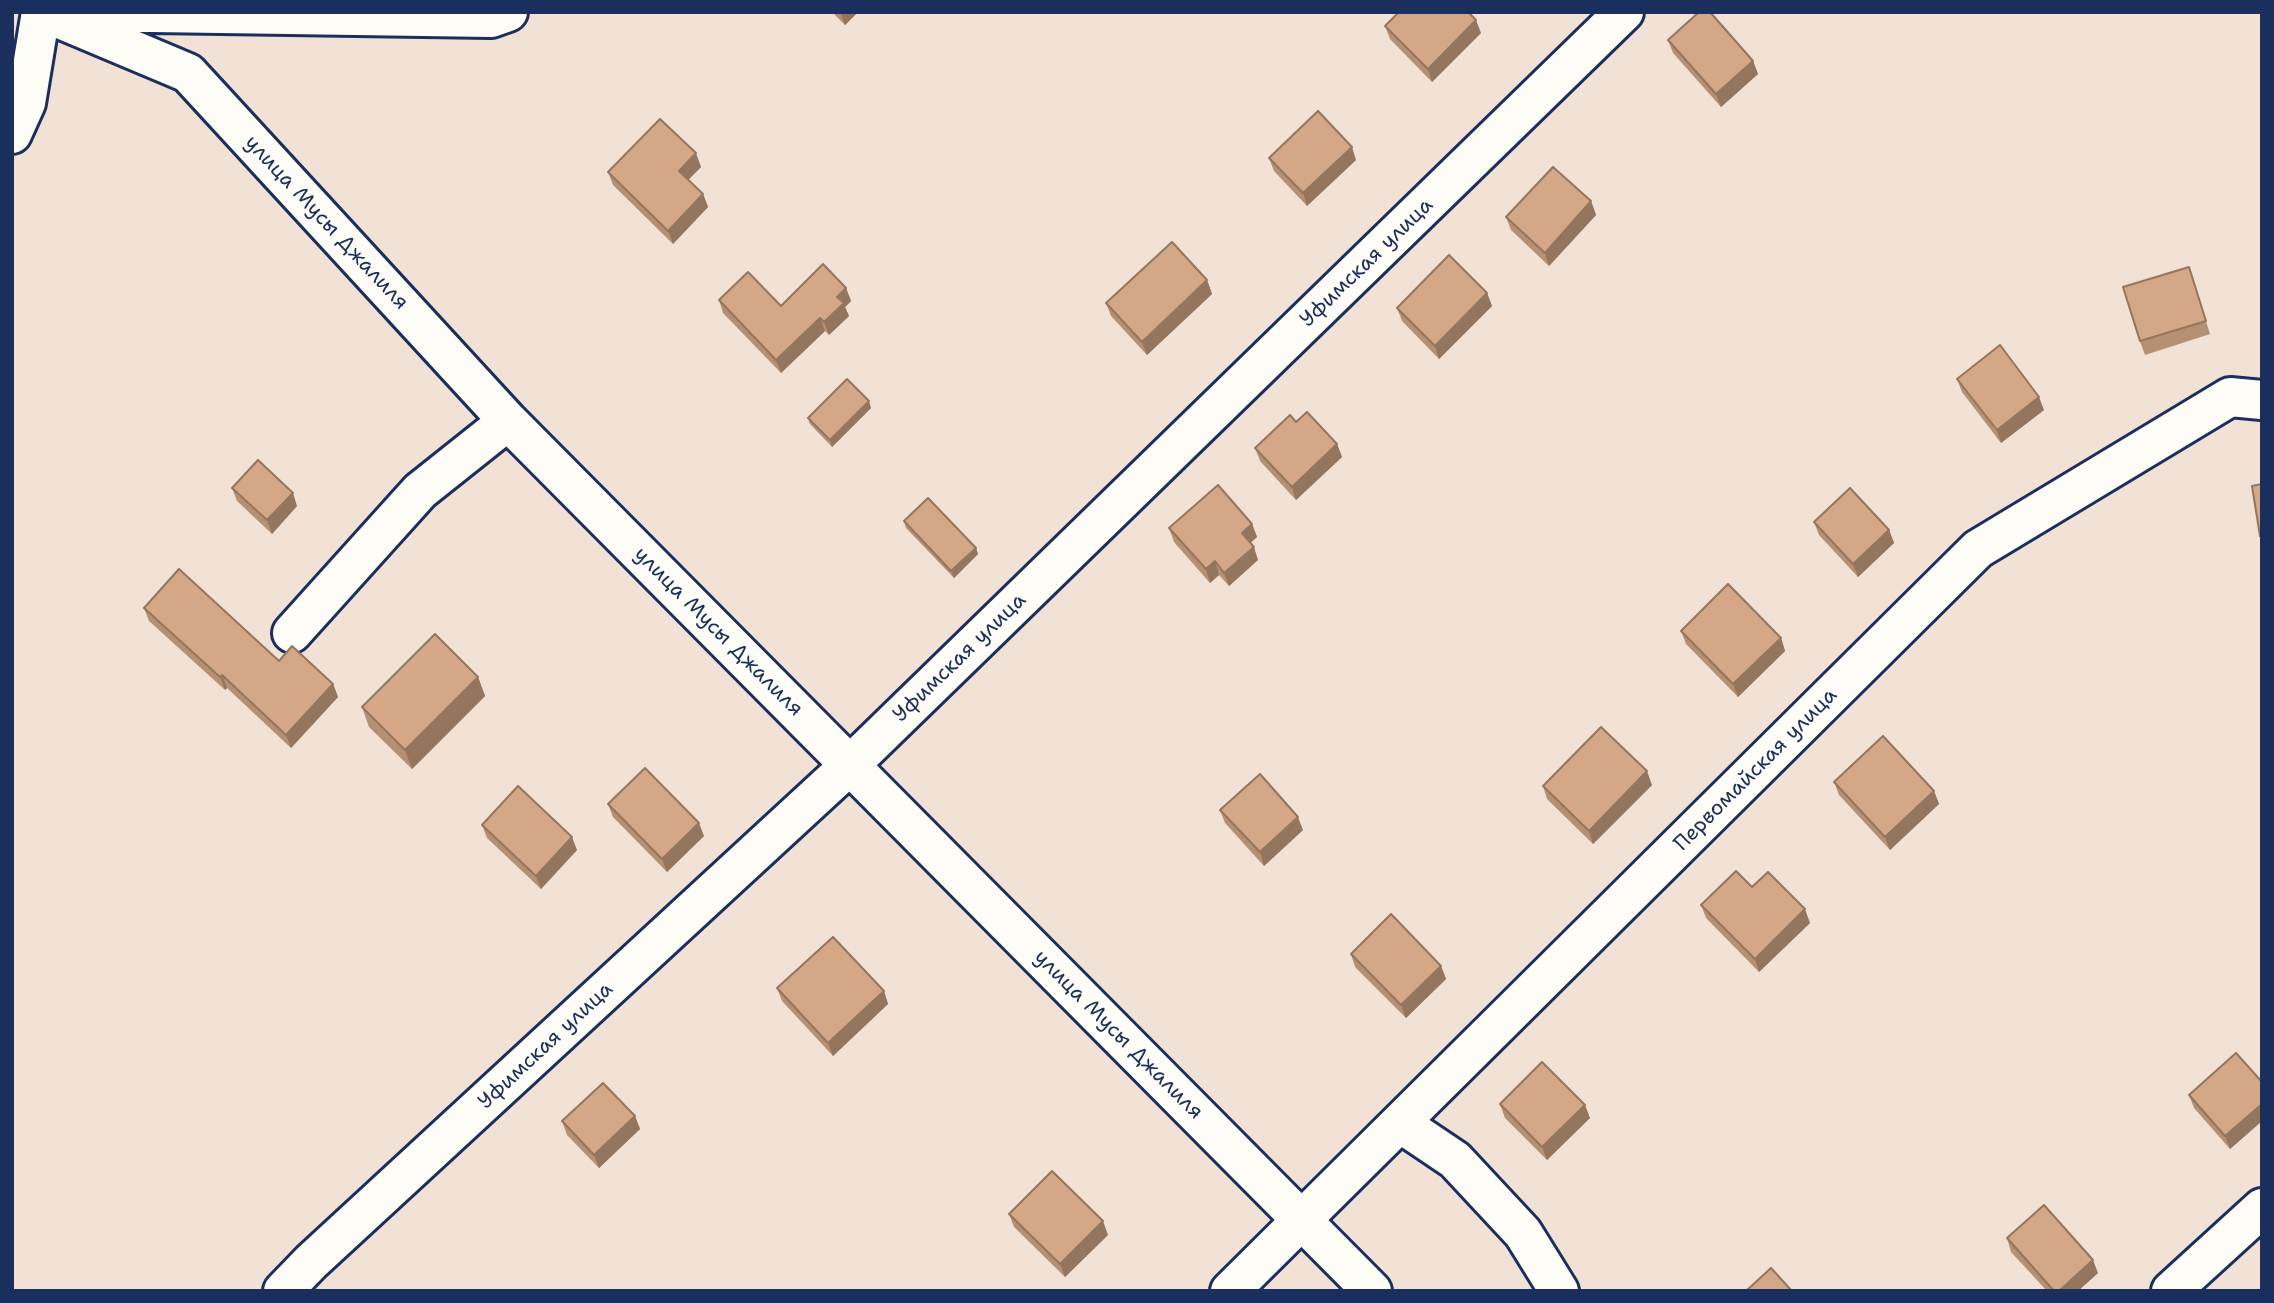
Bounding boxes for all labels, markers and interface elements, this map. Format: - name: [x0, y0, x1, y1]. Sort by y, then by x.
- street label: улица Мусы Джалиля: [239, 131, 413, 315]
- street label: Уфимская улица: [1295, 193, 1439, 333]
- street label: улица Мусы Джалиля: [628, 542, 808, 722]
- street label: Уфимская улица: [888, 588, 1032, 728]
- street label: Первомайская улица: [1669, 683, 1843, 857]
- street label: улица Мусы Джалиля: [1028, 945, 1208, 1125]
- street label: Уфимская улица: [473, 977, 619, 1115]

